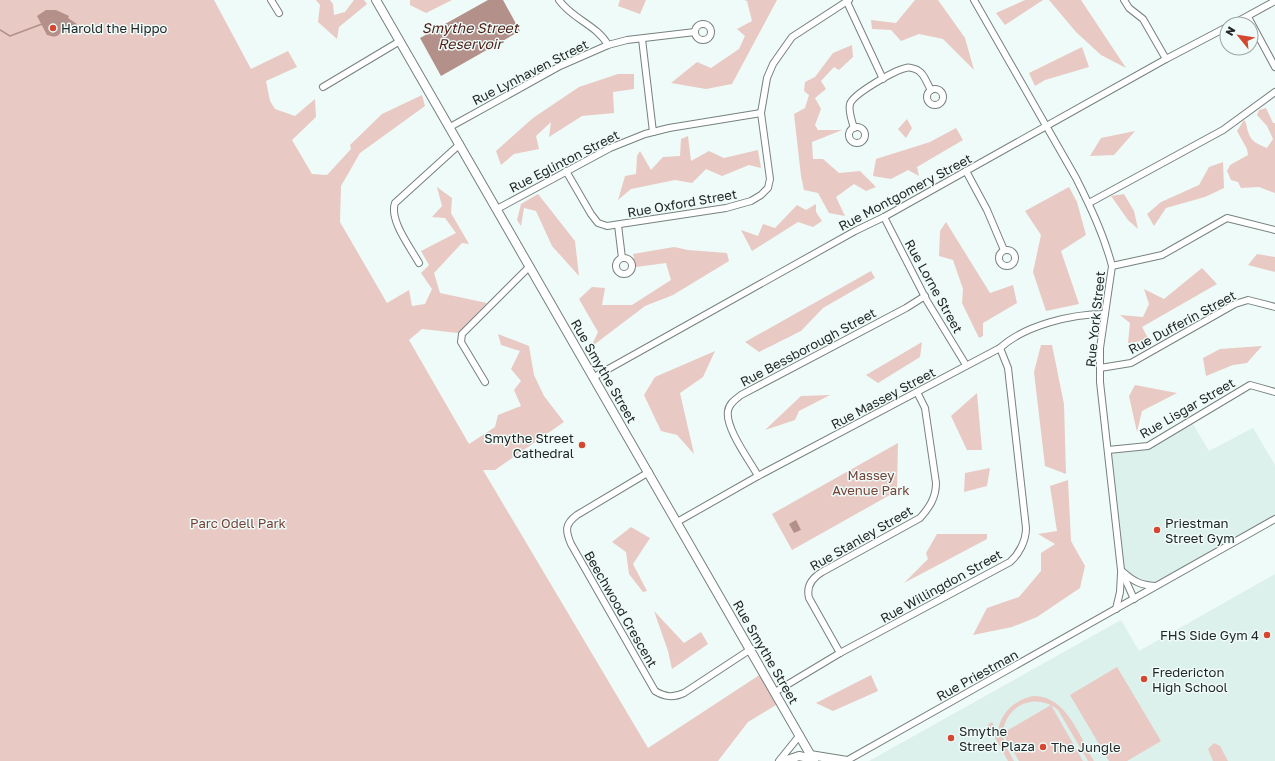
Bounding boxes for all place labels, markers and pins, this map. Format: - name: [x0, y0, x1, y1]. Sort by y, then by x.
- place label: Harold the Hippo: [61, 20, 168, 36]
- marker: Harold the Hippo: [48, 23, 58, 33]
- place label: Smythe Street Cathedral: [484, 430, 574, 461]
- marker: Smythe Street Cathedral: [577, 440, 587, 450]
- place label: Priestman Street Gym: [1165, 515, 1235, 546]
- marker: Priestman Street Gym: [1152, 525, 1162, 535]
- place label: FHS Side Gym 4: [1160, 627, 1259, 643]
- marker: FHS Side Gym 4: [1262, 630, 1272, 640]
- place label: Fredericton High School: [1152, 664, 1228, 695]
- marker: Fredericton High School: [1139, 674, 1149, 684]
- place label: Smythe Street Plaza: [959, 723, 1035, 754]
- marker: Smythe Street Plaza: [946, 733, 956, 743]
- place label: The Jungle: [1051, 739, 1121, 755]
- marker: The Jungle: [1038, 742, 1048, 752]

